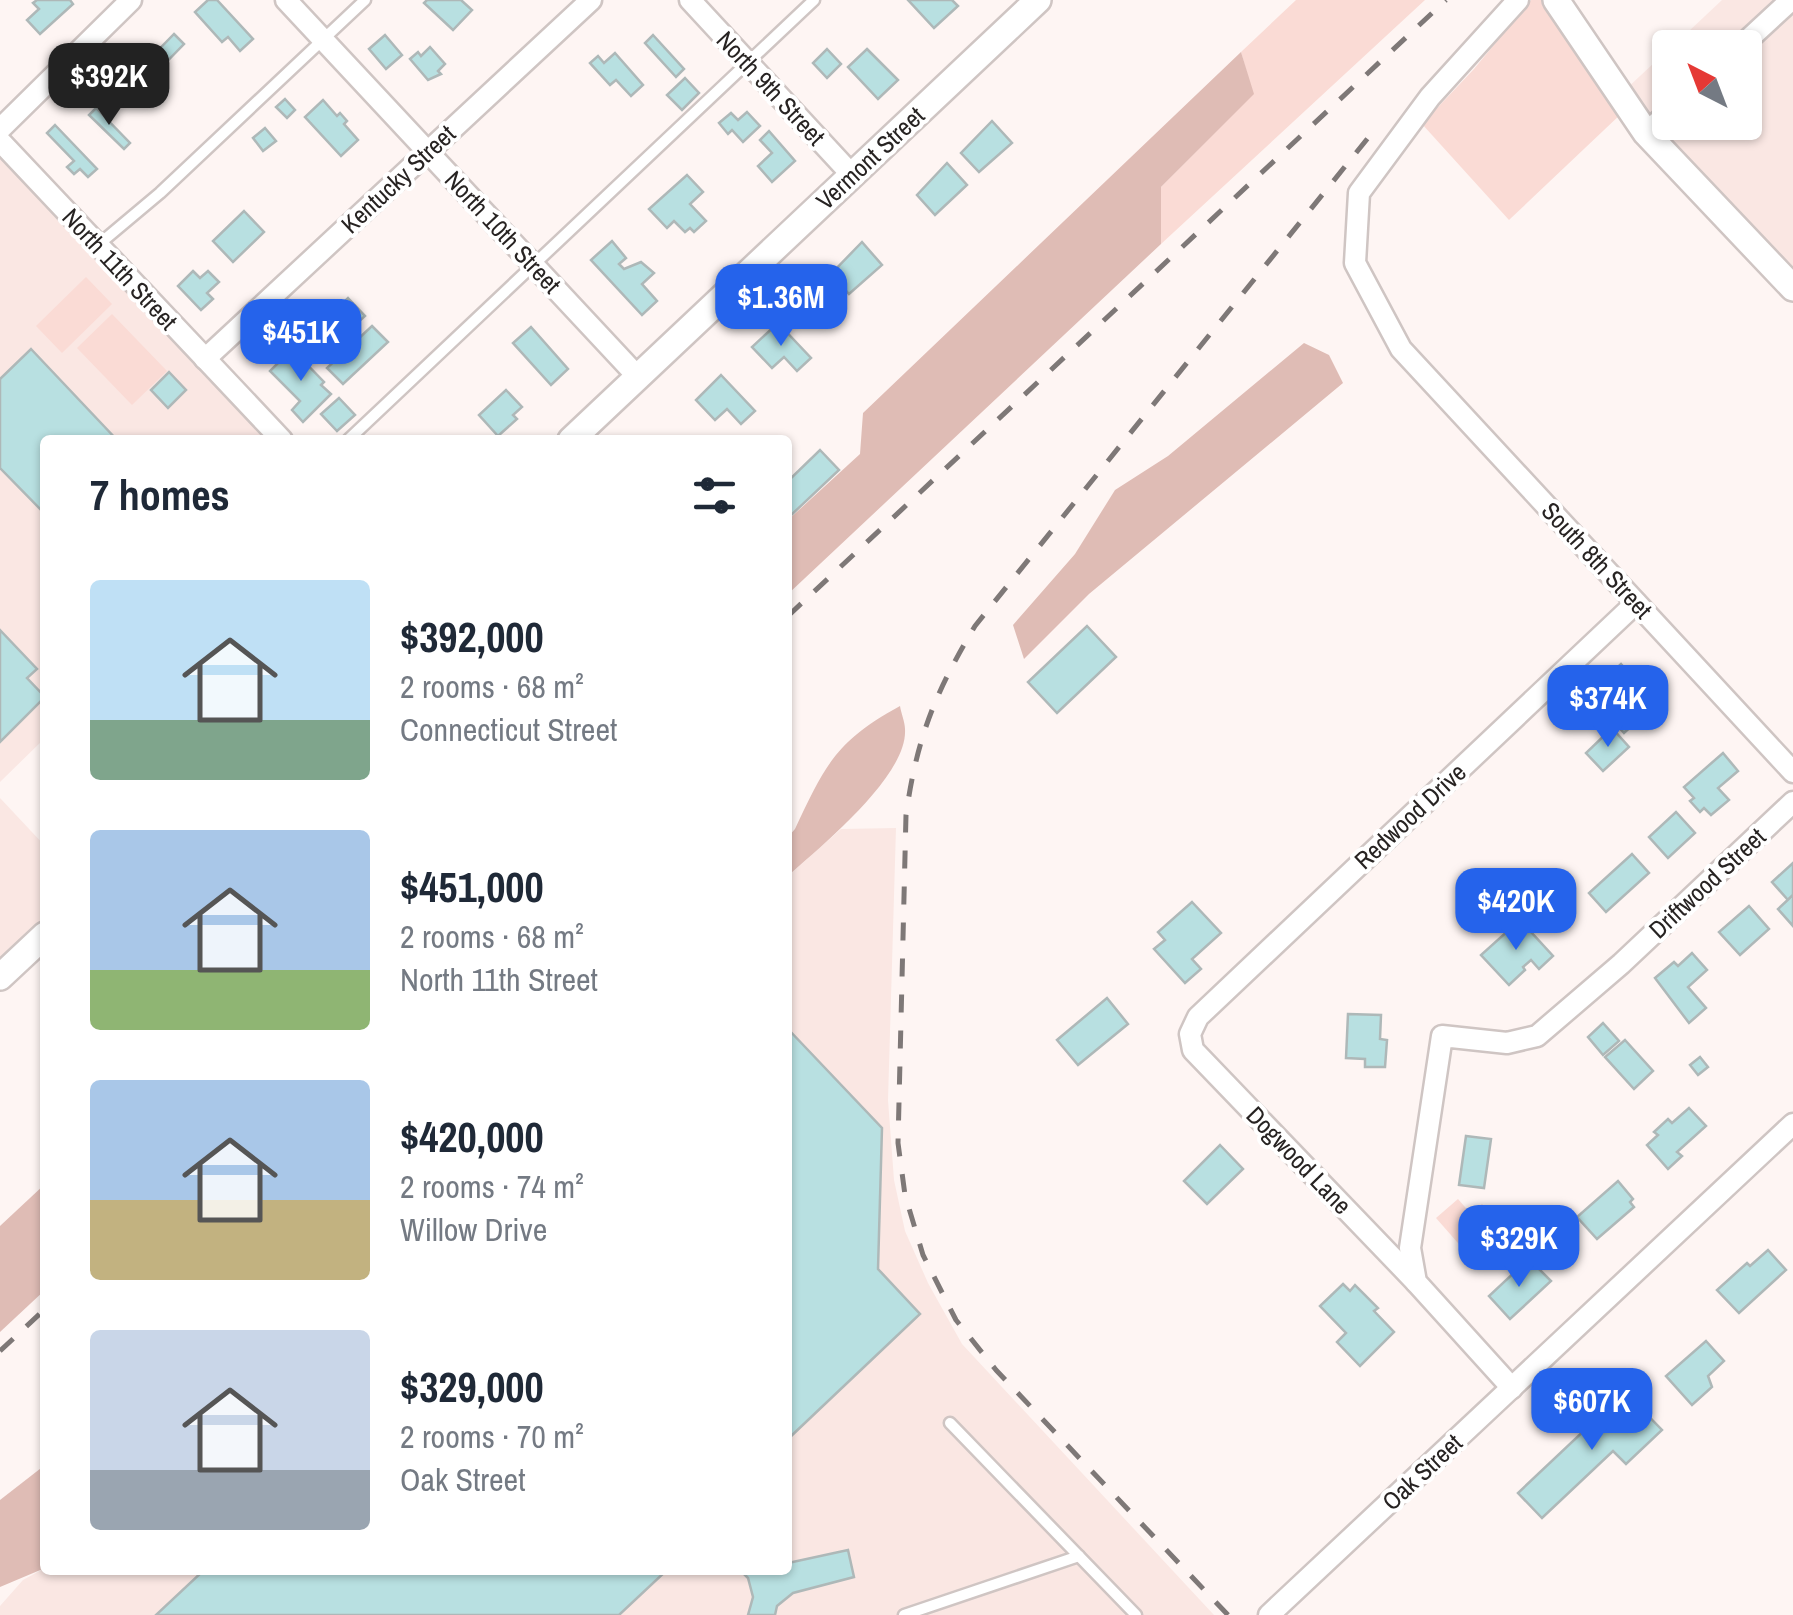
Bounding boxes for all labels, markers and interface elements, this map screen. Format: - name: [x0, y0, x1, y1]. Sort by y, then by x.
- street label: North 9th Street: [709, 23, 833, 153]
- north arrow: [1652, 30, 1762, 140]
- map controls: [1652, 30, 1762, 140]
- pin: $392K: [39, 43, 179, 128]
- text: $392K: [70, 54, 148, 97]
- street label: Vermont Street: [808, 99, 932, 217]
- street label: Kentucky Street: [333, 117, 463, 241]
- street label: North 10th Street: [437, 163, 569, 301]
- street label: North 11th Street: [55, 201, 185, 337]
- pin: $1.36M: [700, 264, 862, 349]
- text: $1.36M: [737, 275, 825, 318]
- pin: $451K: [231, 299, 371, 384]
- text: $451K: [262, 310, 340, 353]
- text: 7 homes: [90, 467, 230, 523]
- icon: filters: [687, 468, 742, 523]
- street label: South 8th Street: [1534, 494, 1660, 626]
- text: $392,000: [400, 609, 544, 665]
- icon: home: [170, 620, 290, 740]
- text: 2 rooms · 68 m²: [400, 665, 584, 708]
- pin: $374K: [1538, 665, 1678, 750]
- text: $374K: [1569, 676, 1647, 719]
- text: Connecticut Street: [400, 708, 617, 751]
- street label: Redwood Drive: [1347, 755, 1473, 877]
- street label: Driftwood Street: [1641, 820, 1773, 946]
- text: $451,000: [400, 859, 544, 915]
- pin: $420K: [1446, 868, 1586, 953]
- icon: home: [170, 870, 290, 990]
- text: $420K: [1477, 879, 1555, 922]
- text: 2 rooms · 68 m²: [400, 915, 584, 958]
- text: North 11th Street: [400, 958, 598, 1001]
- street label: Dogwood Lane: [1239, 1099, 1359, 1221]
- text: $420,000: [400, 1109, 544, 1165]
- icon: home: [170, 1120, 290, 1240]
- text: 2 rooms · 74 m²: [400, 1165, 584, 1208]
- pin: $329K: [1449, 1205, 1589, 1290]
- text: Willow Drive: [400, 1208, 547, 1251]
- text: $329K: [1480, 1216, 1558, 1259]
- text: $329,000: [400, 1359, 544, 1415]
- pin: $607K: [1522, 1368, 1662, 1453]
- icon: home: [170, 1370, 290, 1490]
- text: $607K: [1553, 1379, 1631, 1422]
- text: 2 rooms · 70 m²: [400, 1415, 584, 1458]
- street label: Oak Street: [1375, 1426, 1470, 1518]
- text: Oak Street: [400, 1458, 525, 1501]

